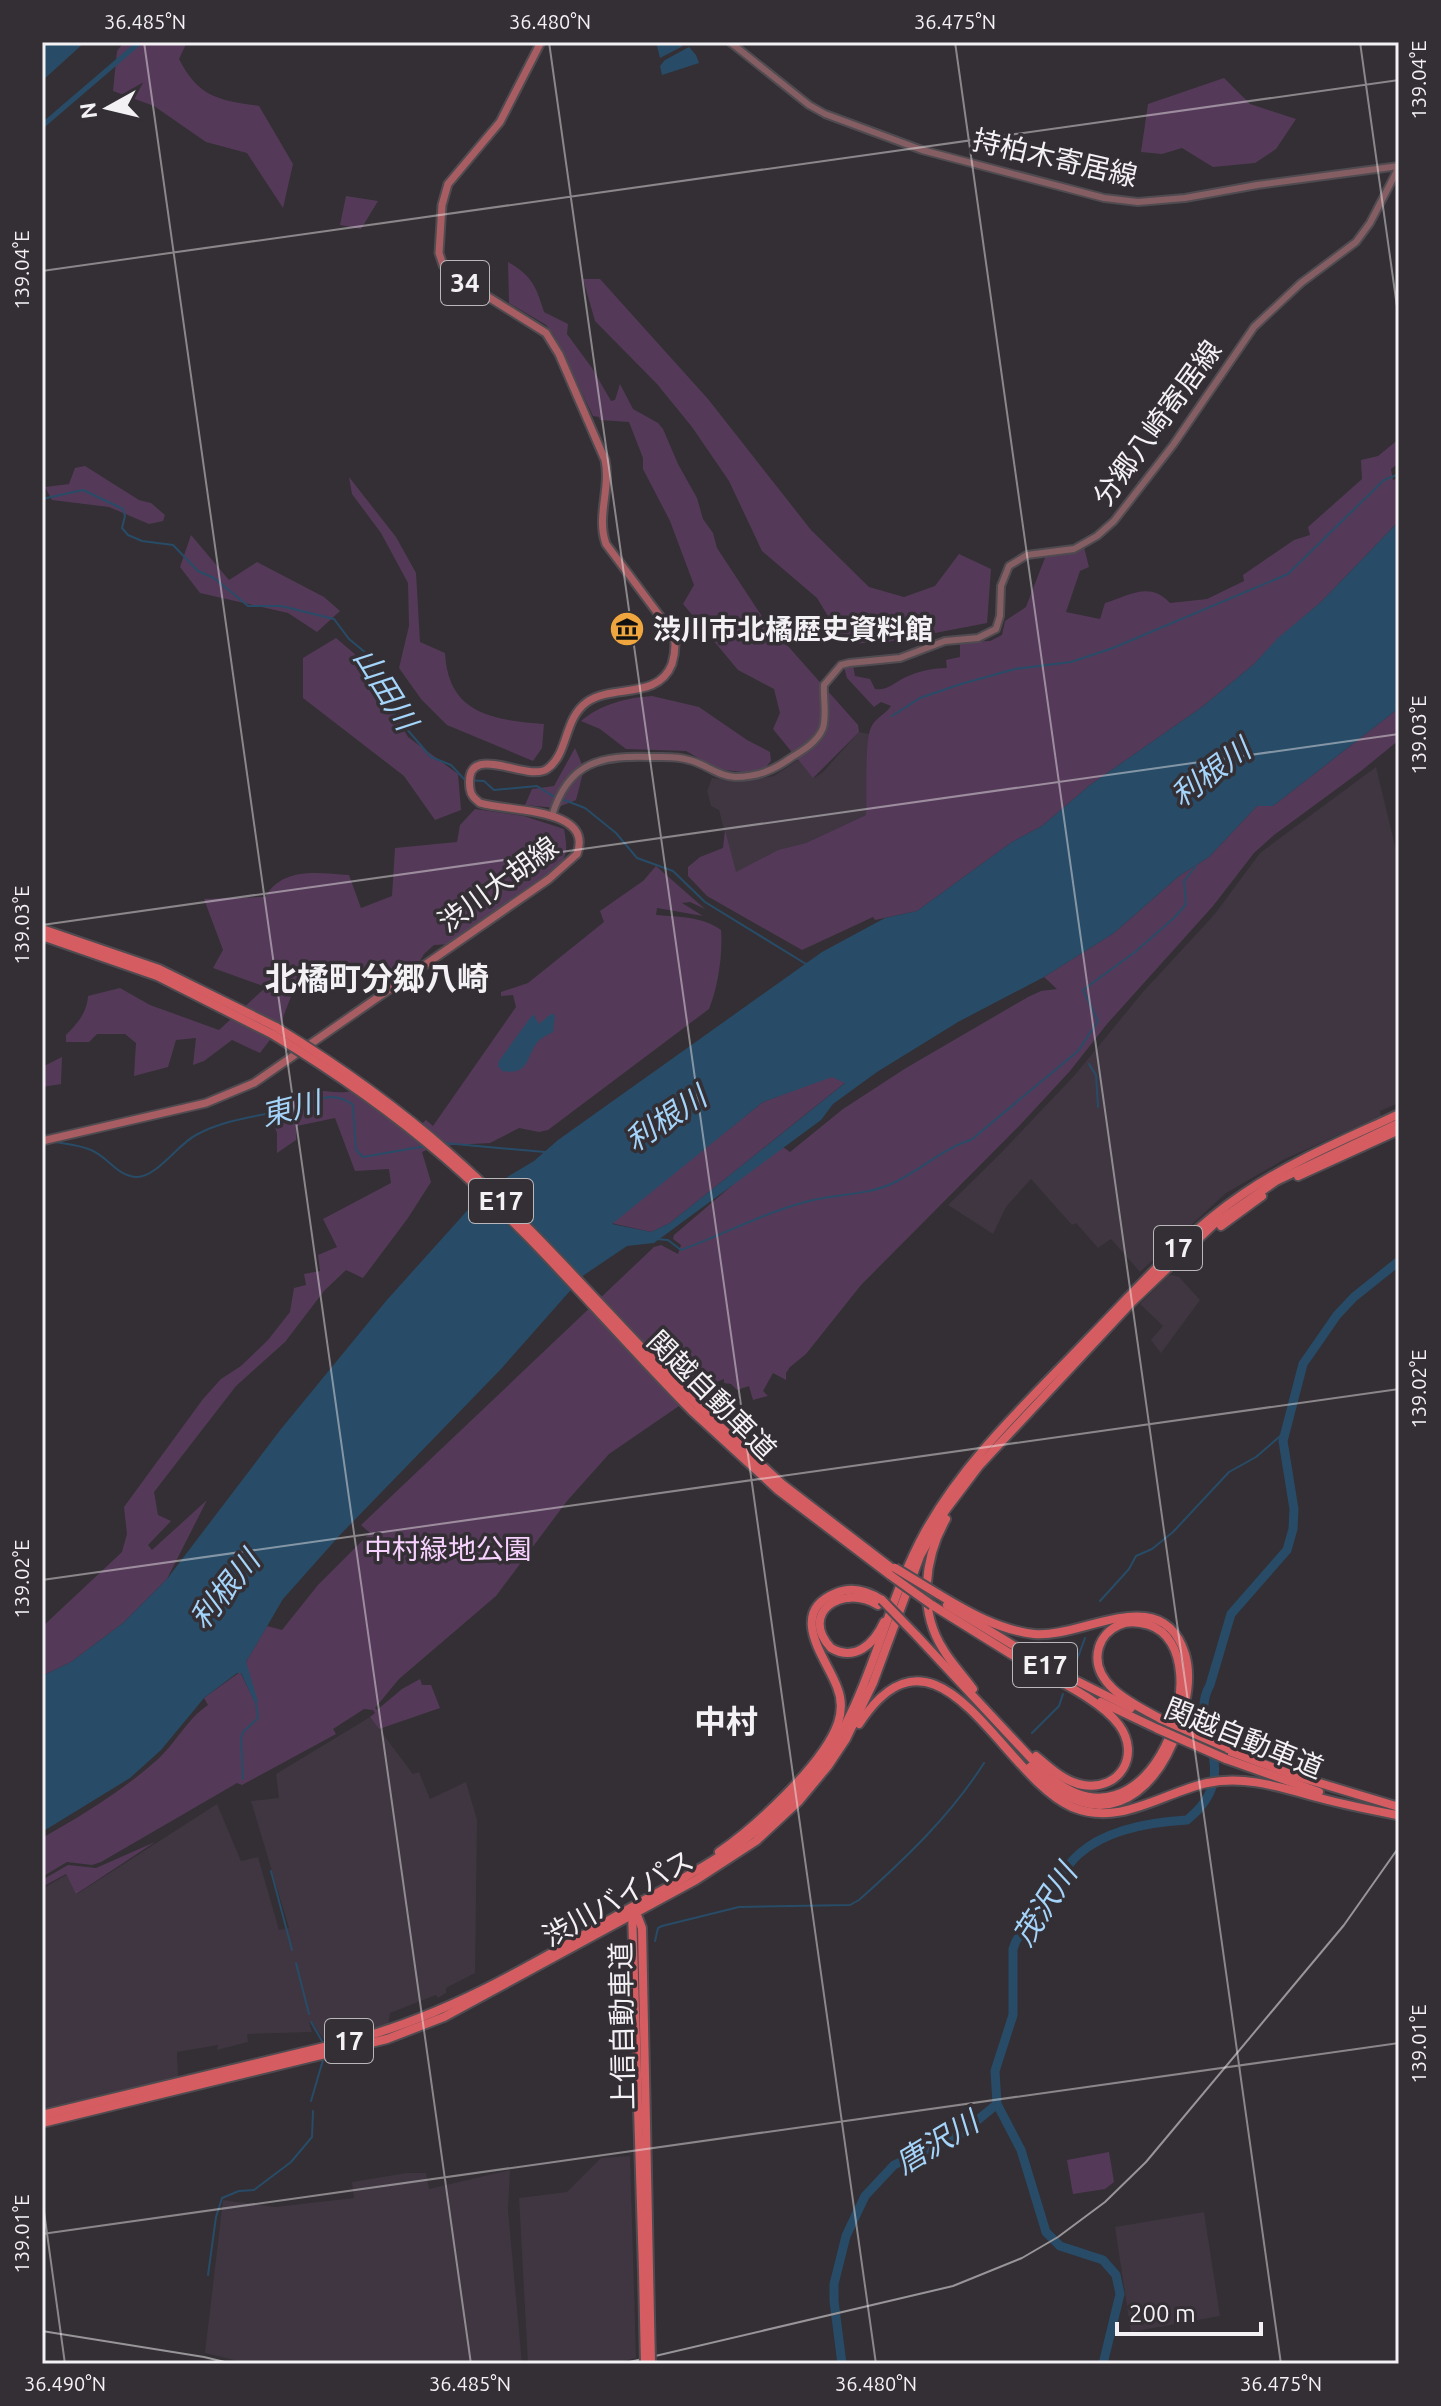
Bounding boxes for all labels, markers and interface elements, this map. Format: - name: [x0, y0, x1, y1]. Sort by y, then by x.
- text: 36.485°N: [104, 10, 186, 33]
- text: 36.480°N: [509, 10, 591, 33]
- text: 36.475°N: [914, 10, 996, 33]
- text: 139.04°E: [1407, 41, 1430, 120]
- north arrow: [68, 68, 148, 148]
- text: N: [74, 101, 101, 121]
- street label: 持柏木寄居線: [970, 124, 1140, 192]
- text: 139.04°E: [10, 231, 33, 310]
- road number: 34: [441, 261, 489, 305]
- street label: 分郷八崎寄居線: [1086, 334, 1227, 511]
- museum icon: 渋川市北橘歴史資料館: [608, 610, 646, 648]
- place label: 渋川市北橘歴史資料館: [653, 613, 933, 644]
- water label: 山田川: [348, 641, 426, 738]
- text: 139.03°E: [1407, 696, 1430, 775]
- water label: 利根川: [1164, 730, 1259, 813]
- street label: 渋川大胡線: [432, 830, 563, 937]
- text: 139.03°E: [10, 886, 33, 965]
- district label: 北橘町分郷八崎: [265, 960, 489, 996]
- water label: 利根川: [619, 1077, 715, 1157]
- water label: 東川: [258, 1084, 327, 1132]
- road number: E17: [469, 1179, 533, 1223]
- road number: 17: [1154, 1226, 1202, 1270]
- street label: 関越自動車道: [642, 1324, 783, 1465]
- text: 139.02°E: [1407, 1350, 1430, 1429]
- park label: 中村緑地公園: [364, 1533, 532, 1564]
- text: 139.02°E: [10, 1540, 33, 1619]
- water label: 利根川: [183, 1541, 268, 1635]
- road number: E17: [1013, 1643, 1077, 1687]
- street label: 関越自動車道: [1160, 1692, 1328, 1783]
- district label: 中村: [694, 1703, 758, 1739]
- street label: 渋川バイパス: [537, 1843, 699, 1952]
- water label: 茂沢川: [1005, 1855, 1085, 1951]
- street label: 上信自動車道: [605, 1942, 638, 2110]
- text: 139.01°E: [1407, 2005, 1430, 2084]
- road number: 17: [325, 2019, 373, 2063]
- water label: 唐沢川: [889, 2103, 986, 2180]
- text: 139.01°E: [10, 2195, 33, 2274]
- scale bar: [1117, 2286, 1261, 2336]
- text: 200 m: [1129, 2300, 1196, 2327]
- text: 36.490°N: [24, 2372, 106, 2395]
- text: 36.485°N: [429, 2372, 511, 2395]
- text: 36.480°N: [835, 2372, 917, 2395]
- text: 36.475°N: [1240, 2372, 1322, 2395]

